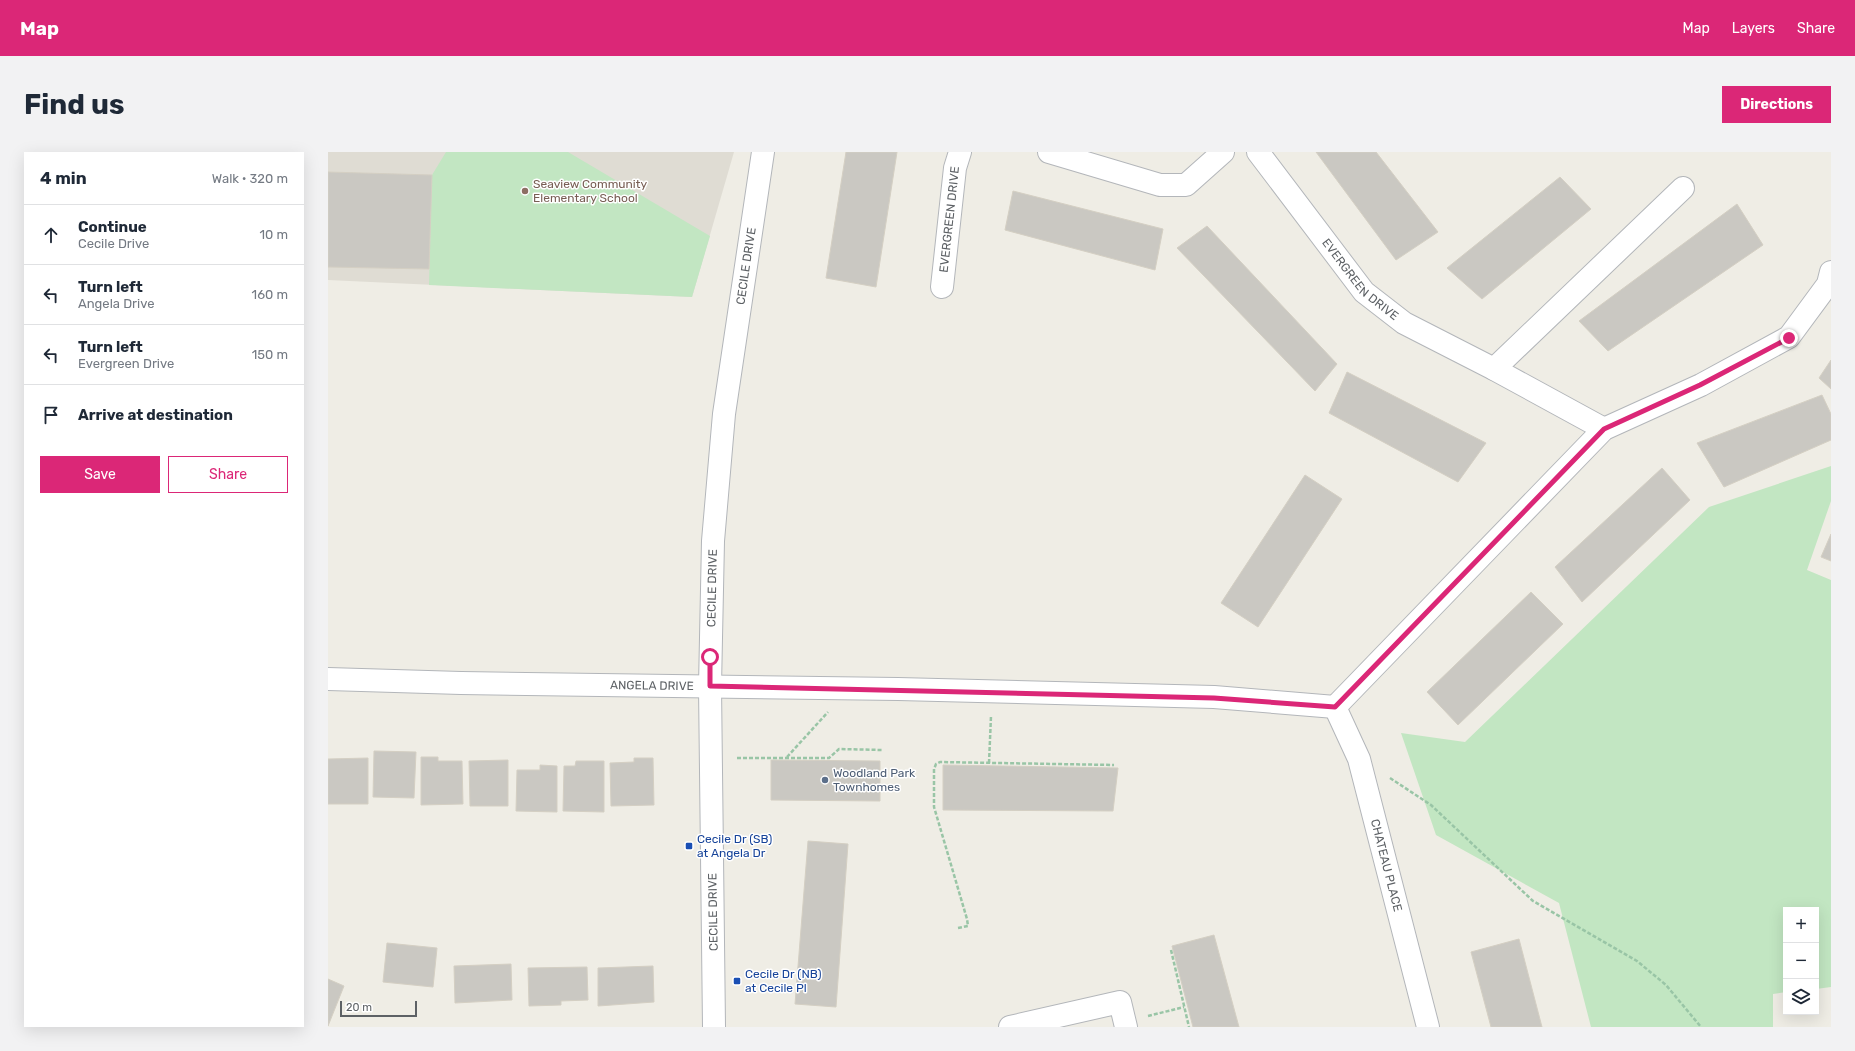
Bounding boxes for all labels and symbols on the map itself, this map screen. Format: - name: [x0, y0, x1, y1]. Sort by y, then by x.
- street label: EVERGREEN DRIVE: [937, 166, 962, 273]
- place label: Seaview Community Elementary School: [533, 177, 647, 205]
- marker: Seaview Community Elementary School: [520, 186, 530, 196]
- street label: CECILE DRIVE: [733, 227, 759, 306]
- street label: EVERGREEN DRIVE: [1319, 236, 1401, 323]
- route end: [1780, 329, 1798, 347]
- street label: CECILE DRIVE: [704, 549, 720, 627]
- route start: [701, 648, 719, 666]
- street label: ANGELA DRIVE: [610, 678, 694, 693]
- place label: Woodland Park Townhomes: [833, 766, 916, 794]
- marker: Woodland Park Townhomes: [820, 775, 830, 785]
- street label: CHATEAU PLACE: [1368, 818, 1405, 913]
- place label: Cecile Dr (SB) at Angela Dr: [697, 832, 772, 860]
- marker: Cecile Dr (SB) at Angela Dr: [684, 841, 694, 851]
- street label: CECILE DRIVE: [705, 873, 721, 951]
- place label: Cecile Dr (NB) at Cecile Pl: [745, 967, 821, 995]
- marker: Cecile Dr (NB) at Cecile Pl: [732, 976, 742, 986]
- scale bar: [340, 999, 417, 1018]

